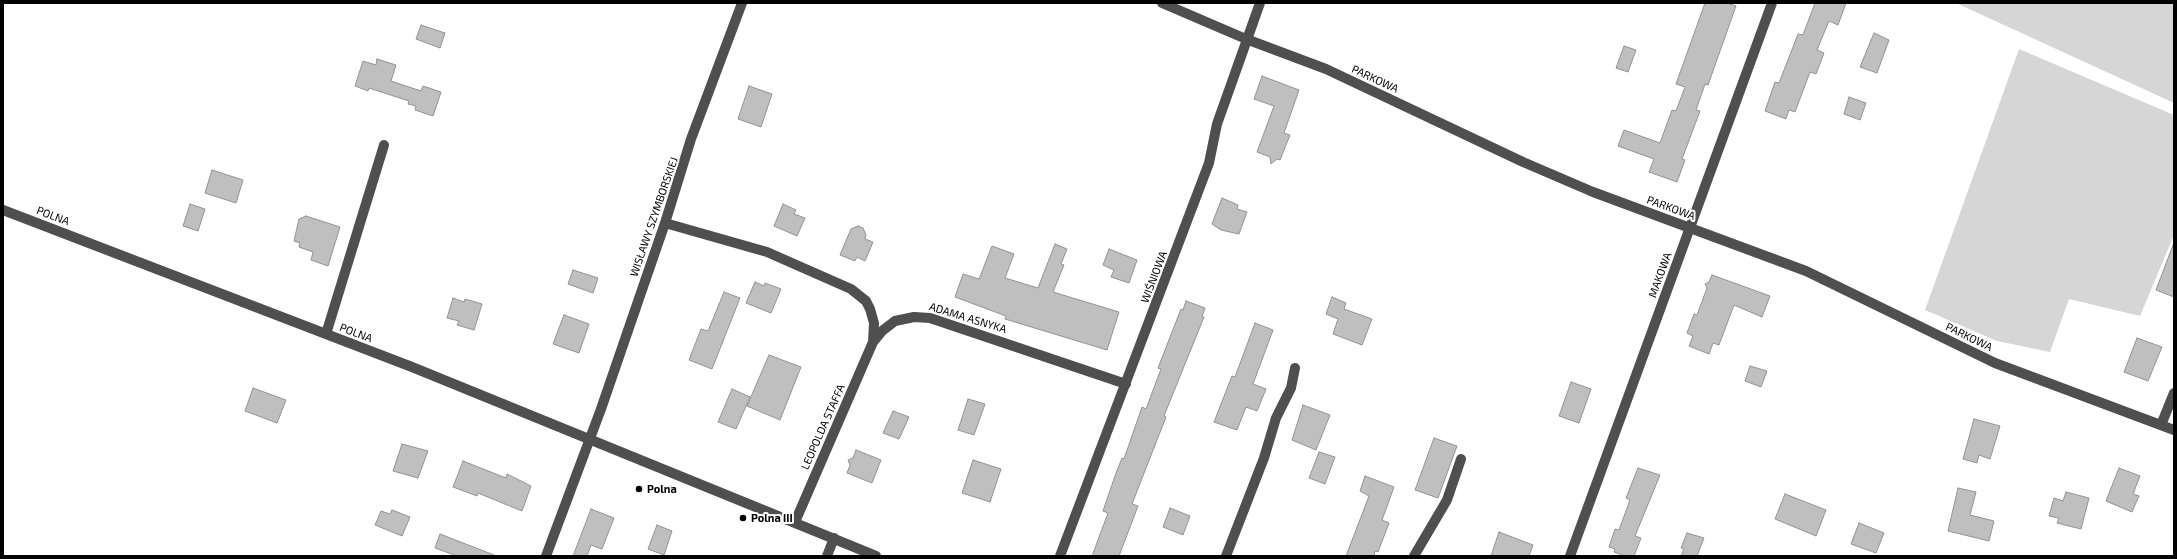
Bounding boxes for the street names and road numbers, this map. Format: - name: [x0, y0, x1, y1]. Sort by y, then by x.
- street label: PARKOWA: [1349, 62, 1401, 96]
- street label: WISŁAWY SZYMBORSKIEJ: [627, 155, 681, 279]
- street label: PARKOWA: [1645, 193, 1697, 223]
- street label: POLNA: [35, 204, 71, 228]
- street label: WIŚNIOWA: [1138, 249, 1170, 305]
- street label: MAKOWA: [1646, 251, 1674, 299]
- street label: ADAMA ASNYKA: [928, 300, 1008, 336]
- street label: PARKOWA: [1943, 320, 1995, 354]
- street label: POLNA: [338, 321, 374, 345]
- street label: LEOPOLDA STAFFA: [798, 382, 848, 472]

